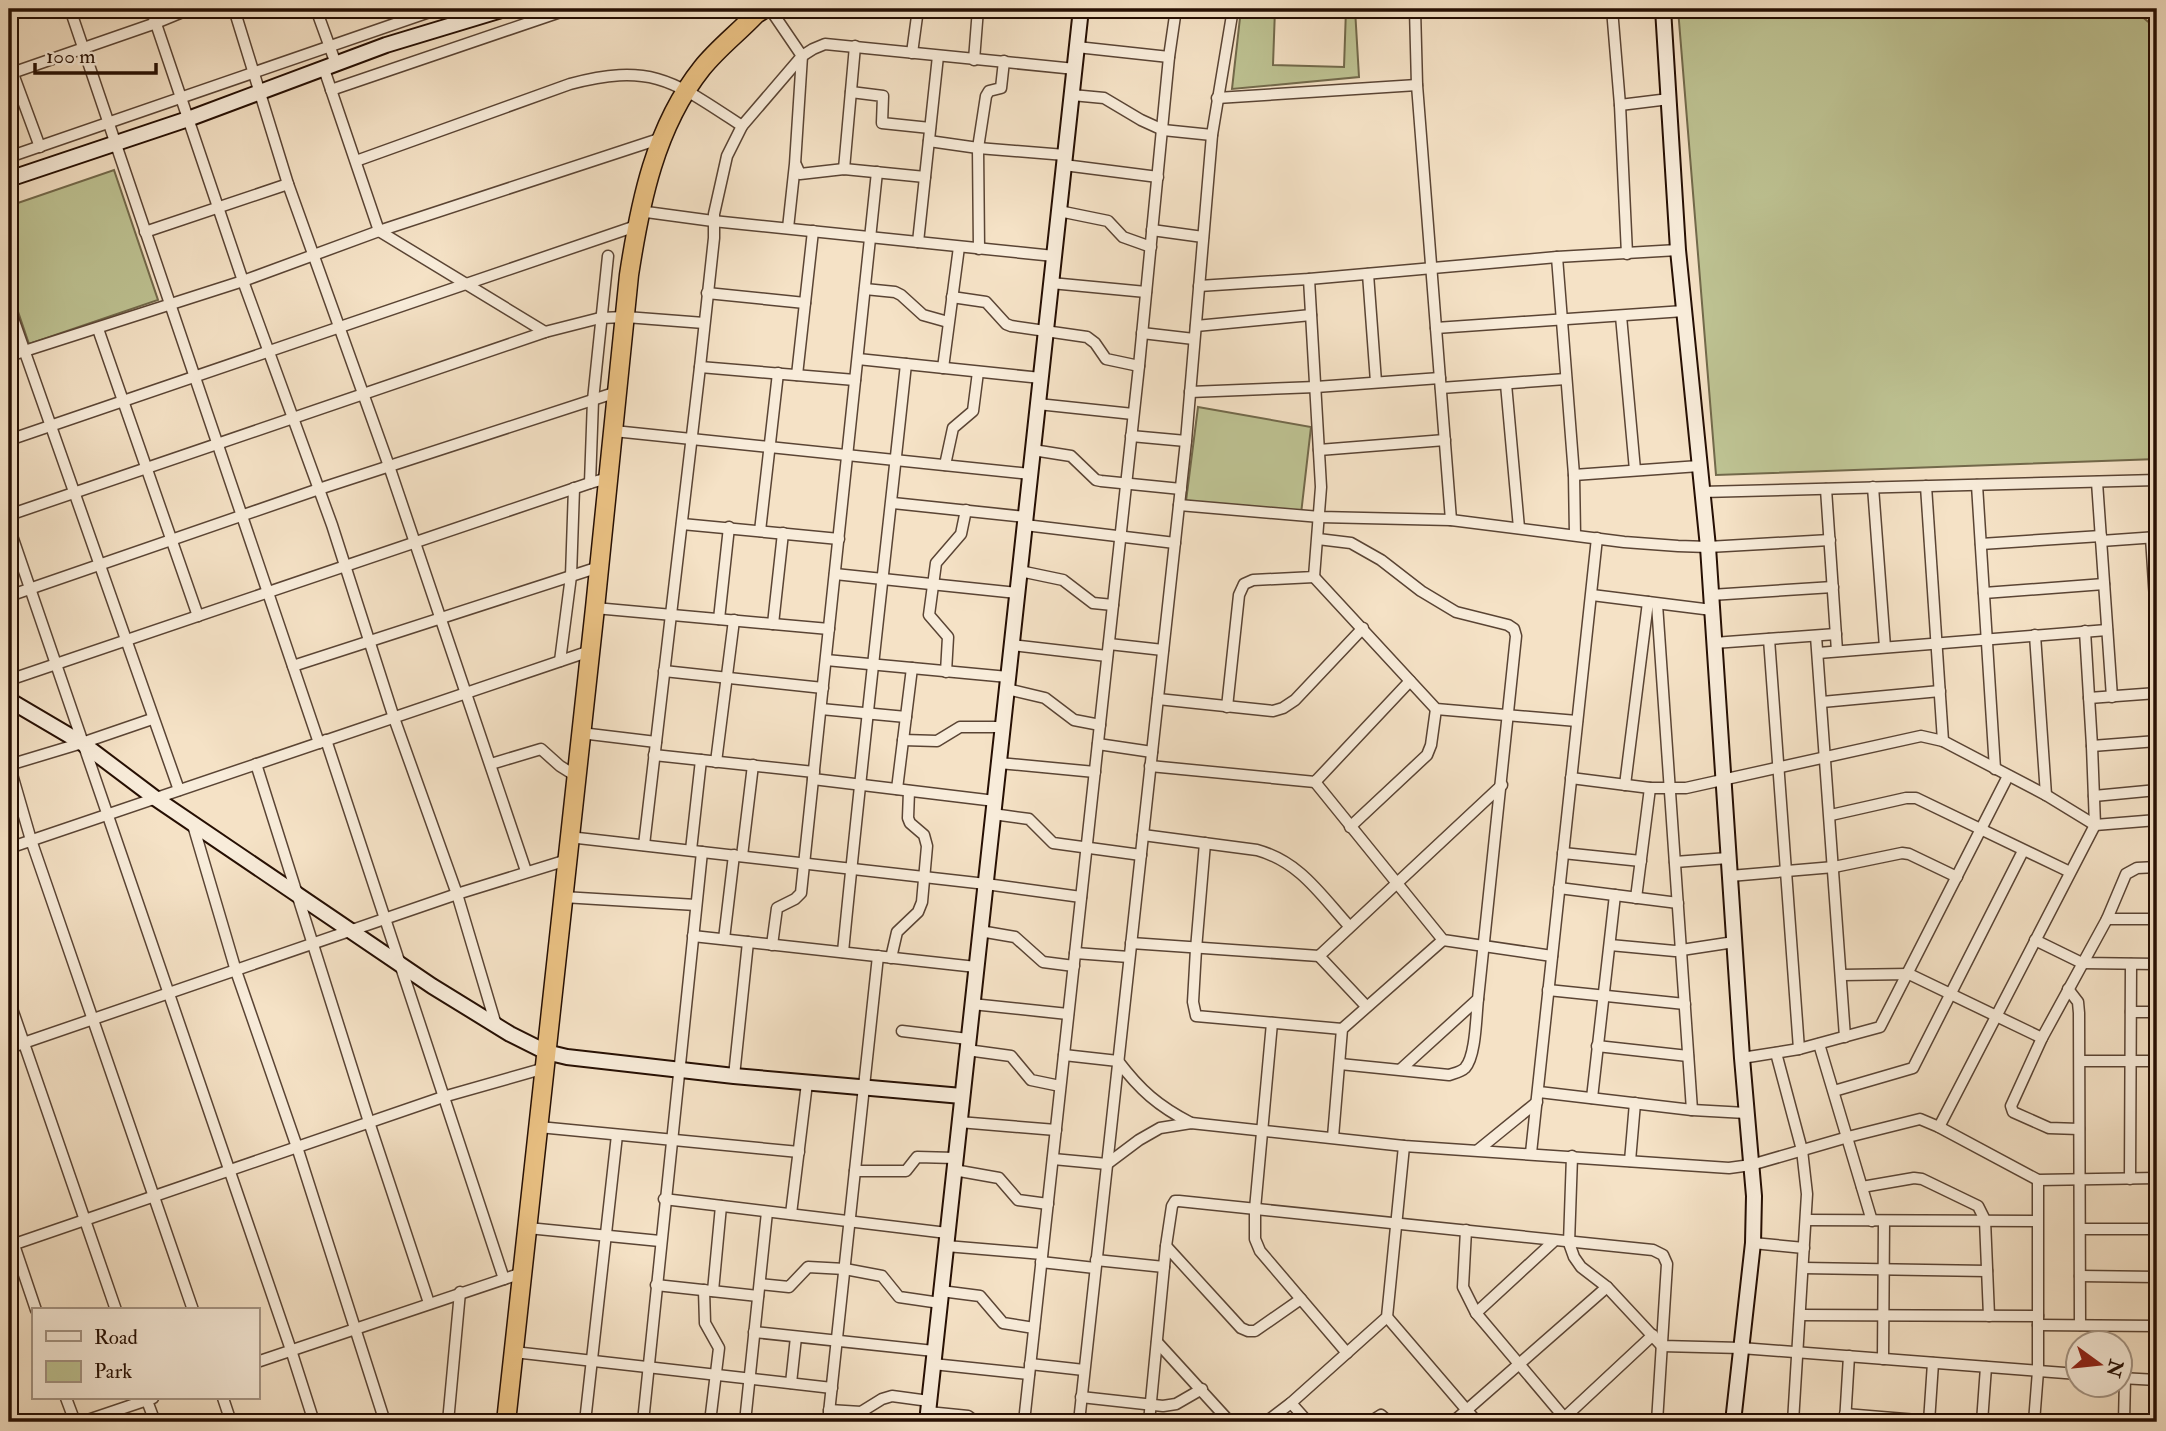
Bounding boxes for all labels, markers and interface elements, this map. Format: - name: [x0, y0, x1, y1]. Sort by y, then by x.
- scale bar: [35, 32, 156, 76]
- text: 100 m: [46, 43, 96, 70]
- legend: [32, 1308, 259, 1400]
- text: Road: [94, 1324, 139, 1351]
- north arrow: [2064, 1330, 2134, 1400]
- text: N: [2100, 1356, 2129, 1380]
- text: Park: [94, 1358, 132, 1385]

